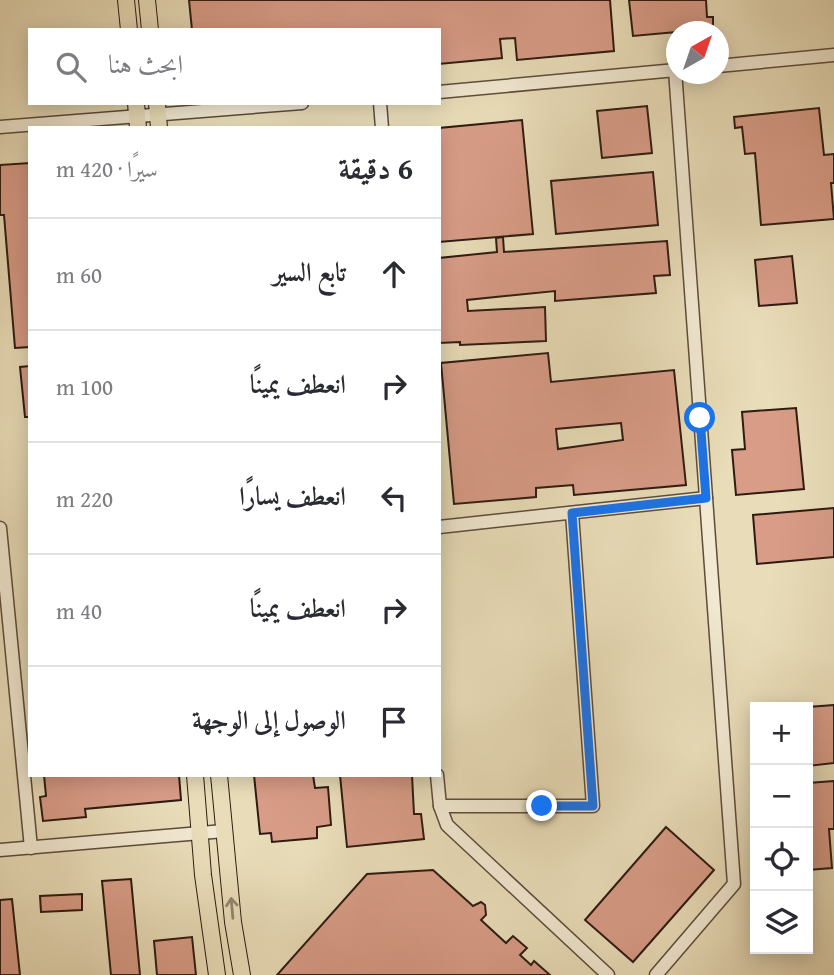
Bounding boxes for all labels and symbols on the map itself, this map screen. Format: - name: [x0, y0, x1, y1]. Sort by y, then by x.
- north arrow: [666, 21, 729, 84]
- route start: [684, 402, 715, 433]
- route end: [526, 790, 557, 821]
- one-way arrow: [225, 897, 238, 920]

